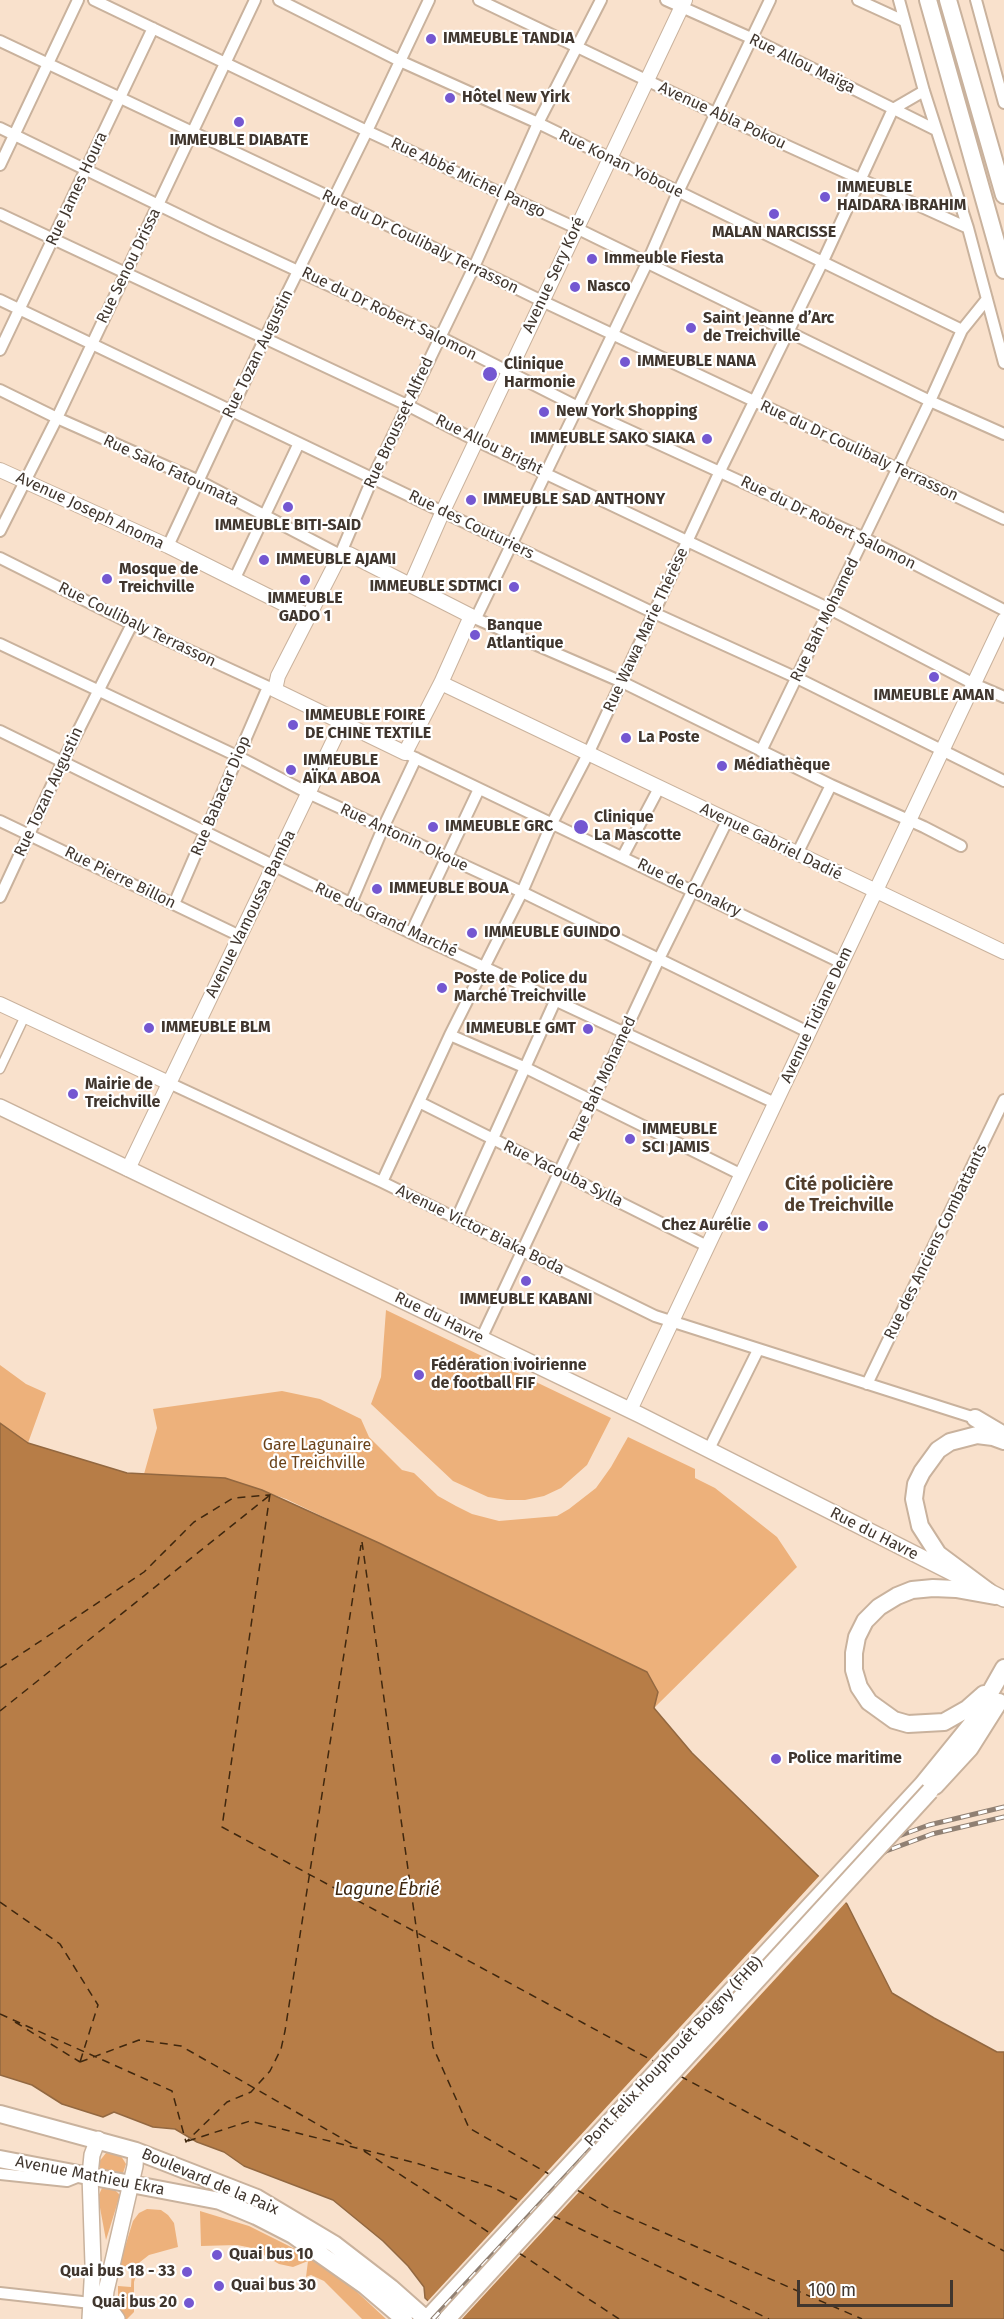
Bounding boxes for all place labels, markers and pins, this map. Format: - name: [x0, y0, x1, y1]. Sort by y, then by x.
- place label: IMMEUBLE TANDIA: [443, 29, 574, 49]
- marker: IMMEUBLE TANDIA: [424, 32, 438, 46]
- place label: Hôtel New Yirk: [462, 88, 570, 108]
- marker: Hôtel New Yirk: [443, 91, 457, 105]
- marker: IMMEUBLE DIABATE: [232, 115, 246, 129]
- place label: IMMEUBLE DIABATE: [170, 131, 308, 151]
- place label: IMMEUBLE HAIDARA IBRAHIM: [837, 178, 966, 216]
- marker: IMMEUBLE HAIDARA IBRAHIM: [818, 190, 832, 204]
- marker: MALAN NARCISSE: [767, 207, 781, 221]
- place label: MALAN NARCISSE: [712, 223, 836, 243]
- place label: Immeuble Fiesta: [604, 249, 724, 269]
- marker: Immeuble Fiesta: [585, 252, 599, 266]
- place label: Nasco: [587, 277, 631, 297]
- marker: Nasco: [568, 280, 582, 294]
- place label: Saint Jeanne d’Arc de Treichville: [703, 309, 834, 347]
- marker: Saint Jeanne d’Arc de Treichville: [684, 321, 698, 335]
- place label: IMMEUBLE NANA: [637, 352, 756, 372]
- place label: Clinique Harmonie: [504, 355, 575, 393]
- marker: IMMEUBLE NANA: [618, 355, 632, 369]
- marker: Clinique Harmonie: [481, 365, 499, 383]
- place label: New York Shopping: [556, 402, 697, 422]
- marker: New York Shopping: [537, 405, 551, 419]
- place label: IMMEUBLE SAKO SIAKA: [530, 429, 695, 449]
- marker: IMMEUBLE SAKO SIAKA: [700, 432, 714, 446]
- place label: IMMEUBLE SAD ANTHONY: [483, 490, 665, 510]
- marker: IMMEUBLE SAD ANTHONY: [464, 493, 478, 507]
- marker: IMMEUBLE BITI-SAID: [281, 500, 295, 514]
- place label: IMMEUBLE BITI-SAID: [215, 516, 361, 536]
- place label: IMMEUBLE AJAMI: [276, 550, 396, 570]
- marker: IMMEUBLE AJAMI: [257, 553, 271, 567]
- place label: Mosque de Treichville: [119, 560, 198, 598]
- marker: Mosque de Treichville: [100, 572, 114, 586]
- marker: IMMEUBLE GADO 1: [298, 573, 312, 587]
- place label: IMMEUBLE SDTMCI: [369, 577, 502, 597]
- marker: IMMEUBLE SDTMCI: [507, 580, 521, 594]
- place label: IMMEUBLE GADO 1: [267, 589, 343, 627]
- place label: Banque Atlantique: [487, 616, 563, 654]
- marker: Banque Atlantique: [468, 628, 482, 642]
- marker: IMMEUBLE AMAN: [927, 670, 941, 684]
- place label: IMMEUBLE AMAN: [873, 686, 995, 706]
- place label: IMMEUBLE FOIRE DE CHINE TEXTILE: [305, 706, 431, 744]
- marker: IMMEUBLE FOIRE DE CHINE TEXTILE: [286, 718, 300, 732]
- place label: La Poste: [638, 728, 700, 748]
- marker: La Poste: [619, 731, 633, 745]
- place label: IMMEUBLE AÏKA ABOA: [303, 751, 380, 789]
- place label: Médiathèque: [734, 756, 830, 776]
- marker: Médiathèque: [715, 759, 729, 773]
- marker: IMMEUBLE AÏKA ABOA: [284, 763, 298, 777]
- place label: Clinique La Mascotte: [594, 808, 681, 846]
- place label: IMMEUBLE GRC: [445, 817, 553, 837]
- marker: Clinique La Mascotte: [572, 818, 590, 836]
- marker: IMMEUBLE GRC: [426, 820, 440, 834]
- place label: IMMEUBLE BOUA: [389, 879, 509, 899]
- marker: IMMEUBLE BOUA: [370, 882, 384, 896]
- place label: IMMEUBLE GUINDO: [484, 923, 620, 943]
- marker: IMMEUBLE GUINDO: [465, 926, 479, 940]
- place label: Poste de Police du Marché Treichville: [454, 969, 587, 1007]
- marker: Poste de Police du Marché Treichville: [435, 981, 449, 995]
- place label: IMMEUBLE BLM: [161, 1018, 270, 1038]
- place label: IMMEUBLE GMT: [466, 1019, 576, 1039]
- marker: IMMEUBLE BLM: [142, 1021, 156, 1035]
- marker: IMMEUBLE GMT: [581, 1022, 595, 1036]
- place label: Mairie de Treichville: [85, 1075, 160, 1113]
- marker: Mairie de Treichville: [66, 1087, 80, 1101]
- place label: IMMEUBLE SCI JAMIS: [642, 1120, 717, 1158]
- marker: IMMEUBLE SCI JAMIS: [623, 1132, 637, 1146]
- place label: Chez Aurélie: [661, 1216, 751, 1236]
- marker: Chez Aurélie: [756, 1219, 770, 1233]
- marker: IMMEUBLE KABANI: [519, 1274, 533, 1288]
- place label: IMMEUBLE KABANI: [459, 1290, 593, 1310]
- place label: Fédération ivoirienne de football FIF: [431, 1356, 587, 1394]
- marker: Fédération ivoirienne de football FIF: [412, 1368, 426, 1382]
- place label: Police maritime: [788, 1749, 902, 1769]
- marker: Police maritime: [769, 1752, 783, 1766]
- place label: Quai bus 10: [229, 2245, 313, 2265]
- marker: Quai bus 10: [210, 2248, 224, 2262]
- place label: Quai bus 18 - 33: [60, 2262, 175, 2282]
- marker: Quai bus 18 - 33: [180, 2265, 194, 2279]
- place label: Quai bus 30: [231, 2276, 316, 2296]
- marker: Quai bus 30: [212, 2279, 226, 2293]
- place label: Quai bus 20: [92, 2293, 177, 2313]
- marker: Quai bus 20: [182, 2296, 196, 2310]

